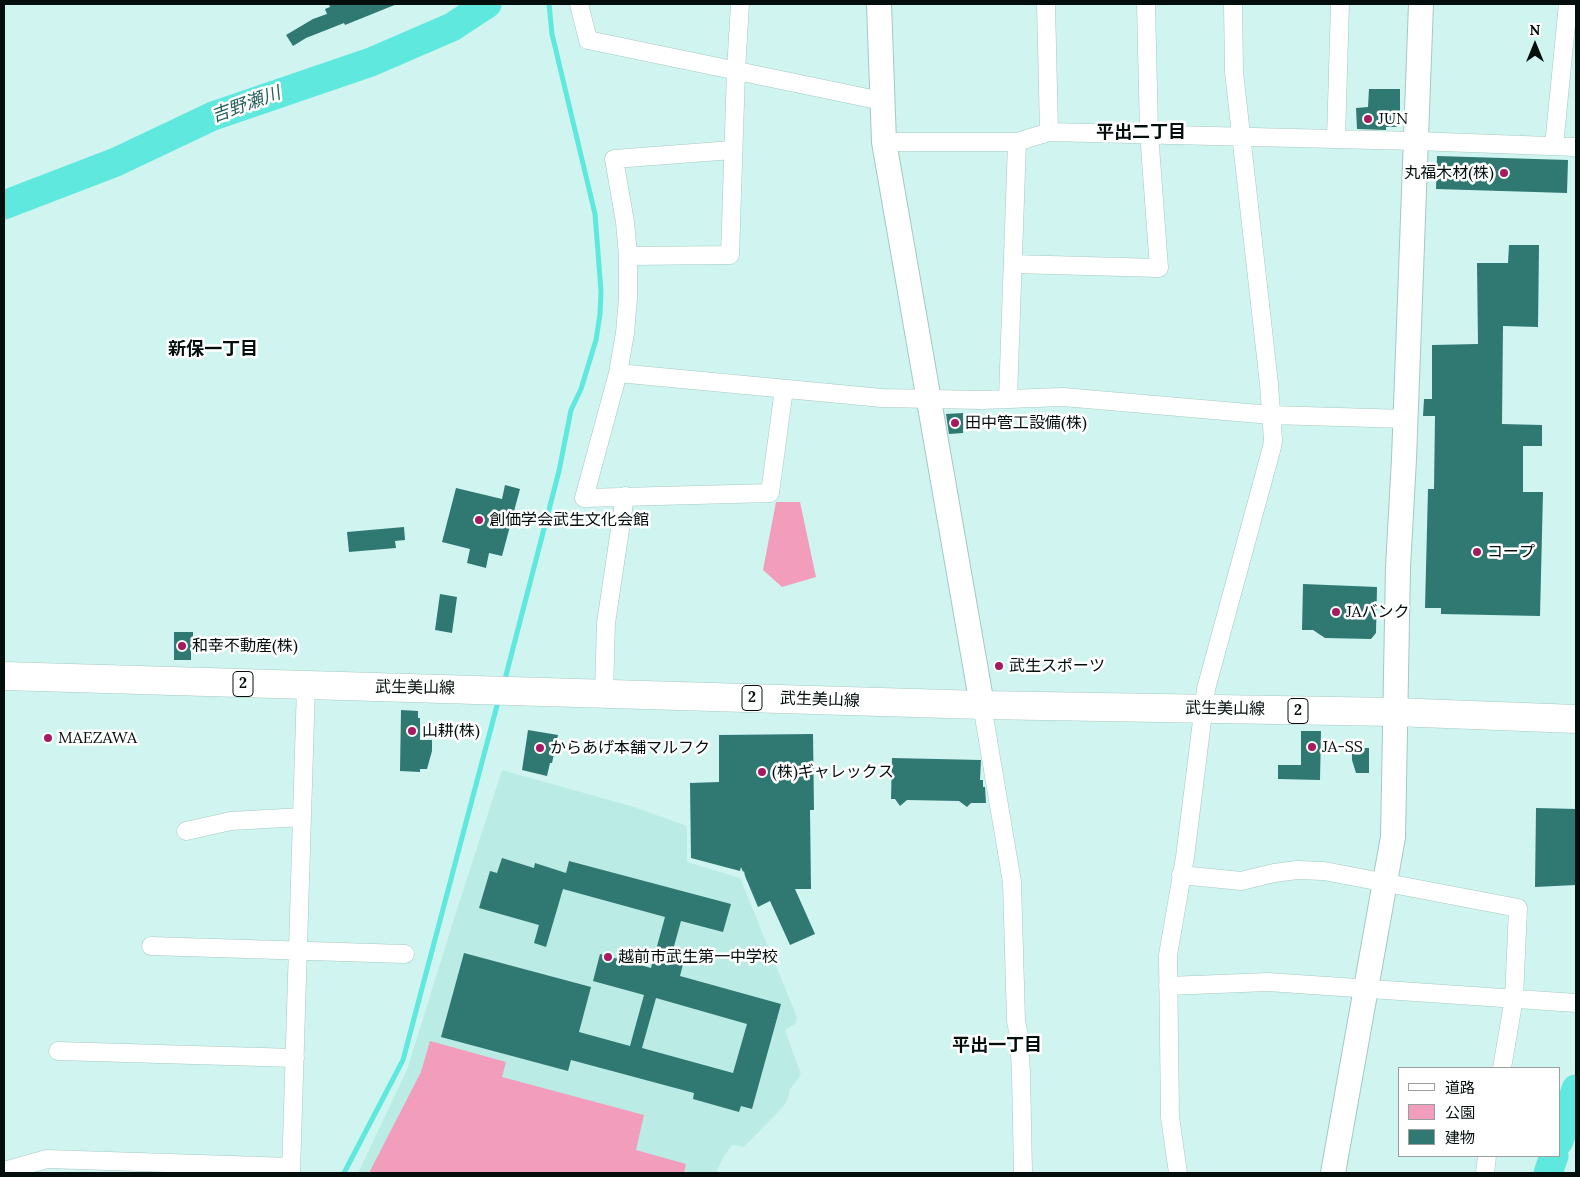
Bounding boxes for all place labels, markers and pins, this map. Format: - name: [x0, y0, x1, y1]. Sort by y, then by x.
- place label: JUN: [1378, 109, 1408, 129]
- marker: JUN: [1362, 113, 1374, 125]
- place label: 丸福木材(株): [1404, 163, 1494, 183]
- marker: 丸福木材(株): [1498, 167, 1510, 179]
- place label: 田中管工設備(株): [965, 413, 1087, 433]
- marker: 田中管工設備(株): [949, 417, 961, 429]
- place label: 創価学会武生文化会館: [489, 510, 649, 530]
- marker: 創価学会武生文化会館: [473, 514, 485, 526]
- place label: コープ: [1487, 542, 1535, 562]
- marker: コープ: [1471, 546, 1483, 558]
- place label: JAバンク: [1346, 602, 1410, 622]
- marker: JAバンク: [1330, 606, 1342, 618]
- place label: 和幸不動産(株): [192, 636, 298, 656]
- marker: 和幸不動産(株): [176, 640, 188, 652]
- place label: 武生スポーツ: [1009, 656, 1105, 676]
- marker: 武生スポーツ: [993, 660, 1005, 672]
- place label: 山耕(株): [422, 721, 480, 741]
- marker: 山耕(株): [406, 725, 418, 737]
- place label: MAEZAWA: [58, 728, 137, 748]
- marker: MAEZAWA: [42, 732, 54, 744]
- place label: JA-SS: [1322, 737, 1363, 757]
- place label: からあげ本舗マルフク: [550, 738, 710, 758]
- marker: JA-SS: [1306, 741, 1318, 753]
- marker: からあげ本舗マルフク: [534, 742, 546, 754]
- place label: (株)ギャレックス: [772, 762, 894, 782]
- marker: (株)ギャレックス: [756, 766, 768, 778]
- place label: 越前市武生第一中学校: [618, 947, 778, 967]
- marker: 越前市武生第一中学校: [602, 951, 614, 963]

